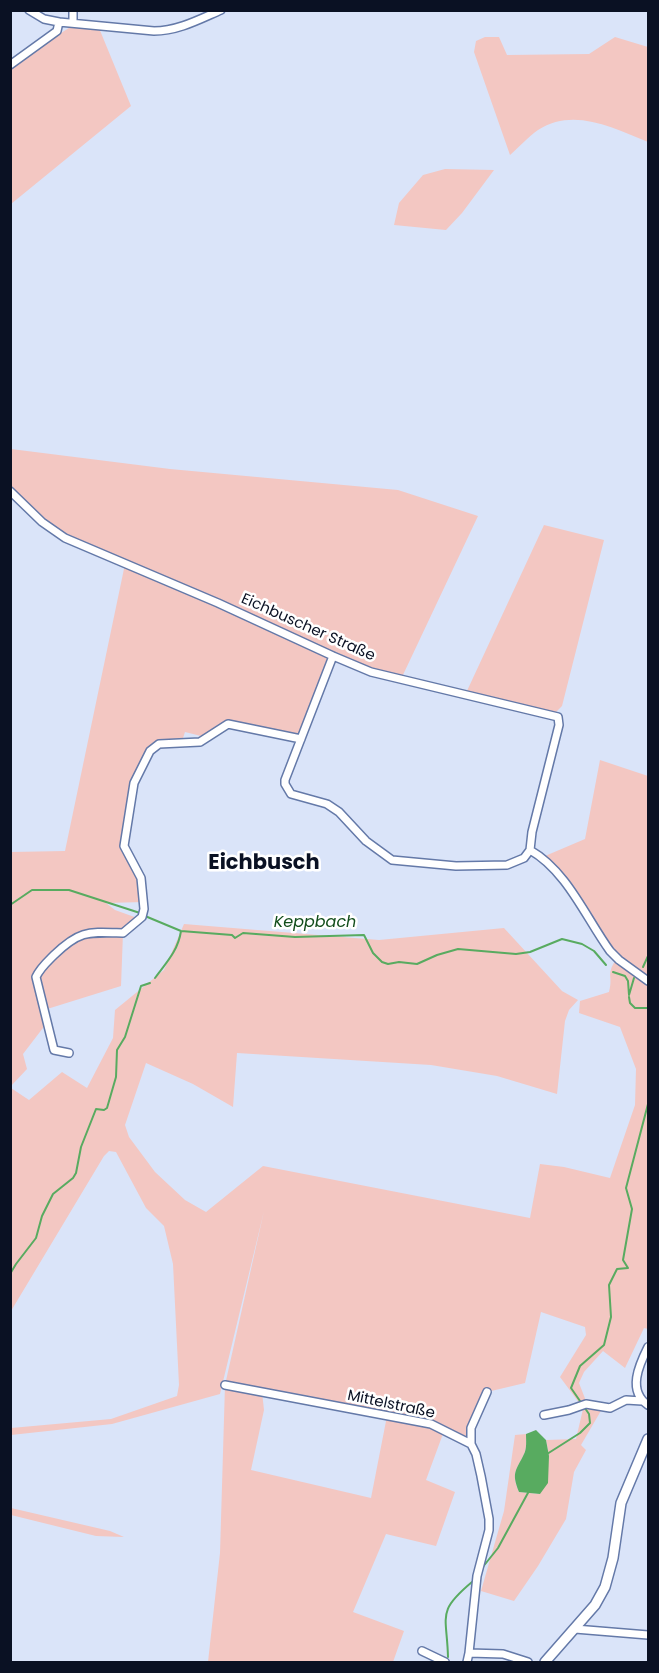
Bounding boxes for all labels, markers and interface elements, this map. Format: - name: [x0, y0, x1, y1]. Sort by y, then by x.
- street label: Eichbuscher Straße: [238, 590, 378, 666]
- district label: Eichbusch: [208, 851, 320, 877]
- water label: Keppbach: [274, 913, 356, 933]
- street label: Mittelstraße: [346, 1387, 436, 1423]

